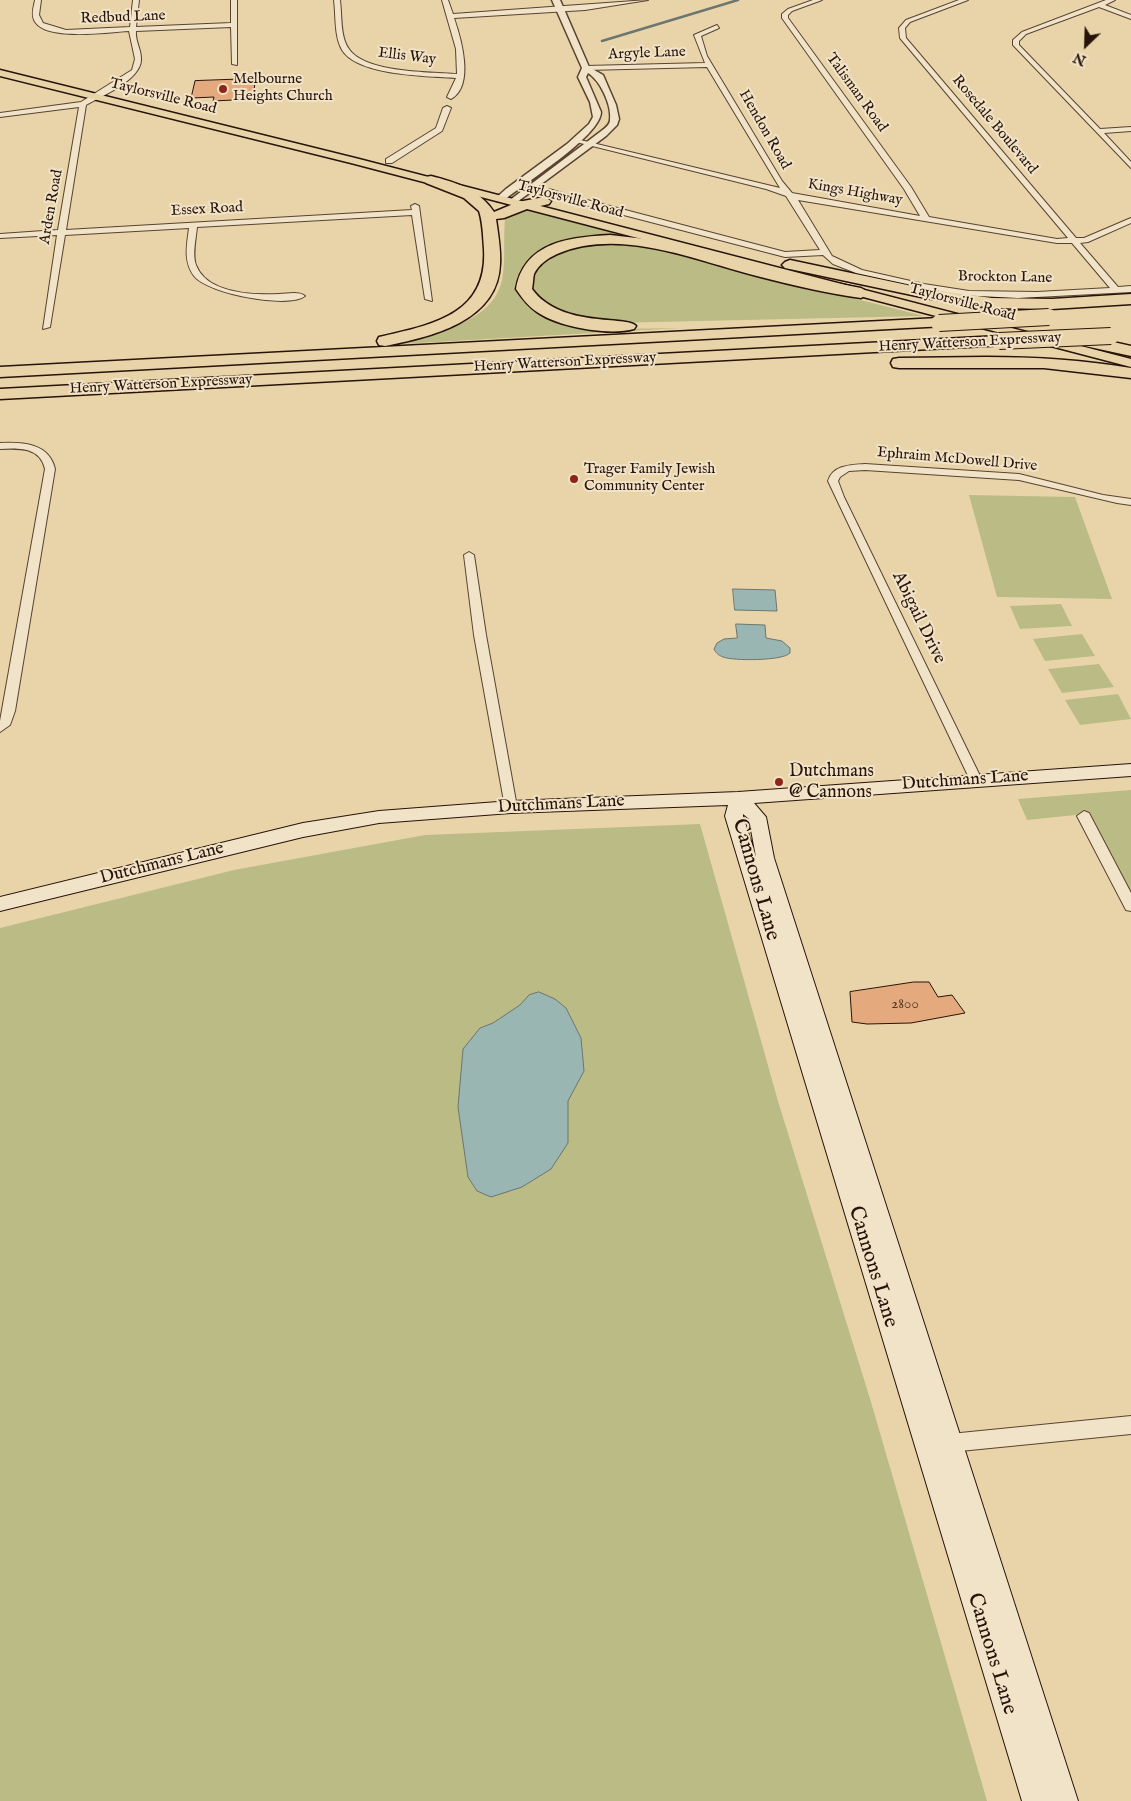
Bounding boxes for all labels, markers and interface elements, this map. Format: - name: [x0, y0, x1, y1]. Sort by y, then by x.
- street label: Redbud Lane: [80, 8, 166, 28]
- north arrow: [1061, 20, 1111, 70]
- street label: Argyle Lane: [608, 44, 686, 64]
- street label: Ellis Way: [377, 45, 437, 69]
- text: N: [1071, 48, 1089, 69]
- street label: Talisman Road: [821, 50, 891, 136]
- place label: Melbourne Heights Church: [233, 71, 333, 106]
- street label: Rosedale Boulevard: [947, 72, 1041, 178]
- street label: Taylorsville Road: [108, 75, 218, 119]
- marker: Melbourne Heights Church: [217, 83, 229, 95]
- street label: Hendon Road: [734, 87, 794, 173]
- street label: Arden Road: [37, 168, 67, 246]
- street label: Kings Highway: [806, 176, 904, 210]
- street label: Taylorsville Road: [515, 177, 625, 223]
- street label: Essex Road: [170, 199, 244, 221]
- street label: Brockton Lane: [958, 268, 1052, 288]
- street label: Taylorsville Road: [907, 280, 1017, 326]
- street label: Henry Watterson Expressway: [878, 329, 1062, 357]
- street label: Henry Watterson Expressway: [473, 349, 657, 377]
- street label: Henry Watterson Expressway: [69, 371, 253, 399]
- street label: Ephraim McDowell Drive: [876, 444, 1038, 476]
- place label: Trager Family Jewish Community Center: [584, 461, 715, 496]
- marker: Trager Family Jewish Community Center: [568, 473, 580, 485]
- street label: Abigail Drive: [886, 568, 950, 668]
- place label: Dutchmans @ Cannons: [789, 761, 874, 804]
- street label: Dutchmans Lane: [901, 766, 1029, 796]
- marker: Dutchmans @ Cannons: [773, 776, 785, 788]
- street label: Dutchmans Lane: [497, 791, 625, 819]
- street label: Cannons Lane: [726, 816, 784, 944]
- street label: Dutchmans Lane: [98, 838, 226, 890]
- house number: 2800: [891, 996, 919, 1014]
- street label: Cannons Lane: [842, 1203, 902, 1331]
- street label: Cannons Lane: [961, 1590, 1021, 1718]

